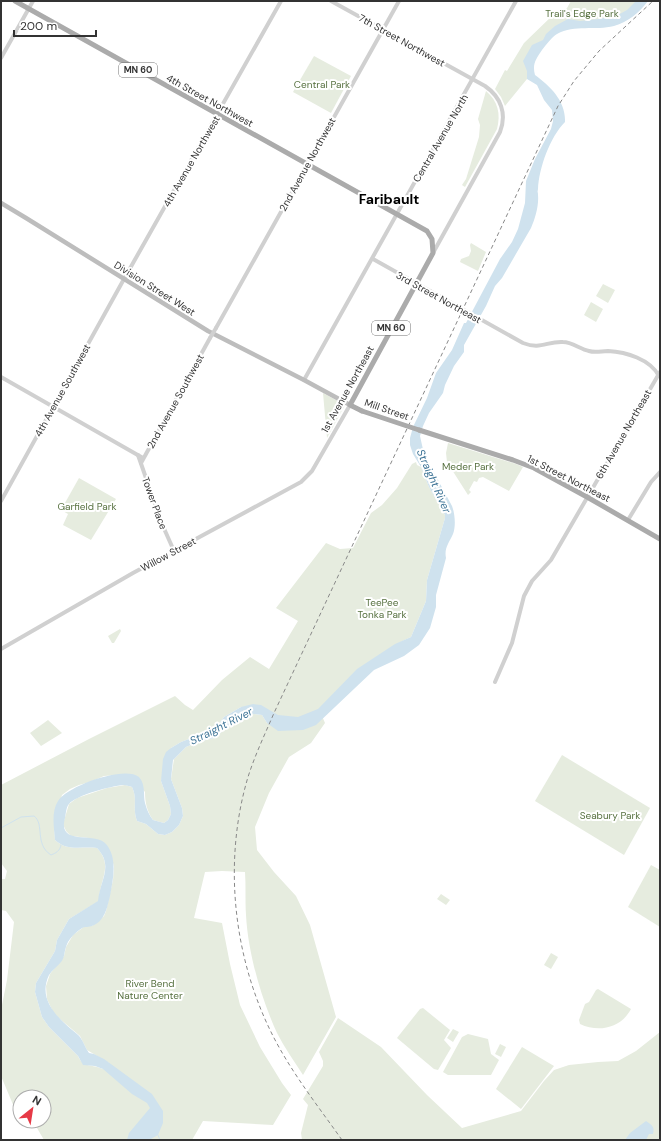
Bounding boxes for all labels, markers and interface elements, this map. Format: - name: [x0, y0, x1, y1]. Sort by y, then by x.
- park label: Trail's Edge Park: [545, 7, 619, 20]
- street label: 7th Street Northwest: [356, 11, 447, 70]
- scale bar: [14, 12, 96, 38]
- text: 200 m: [20, 18, 57, 34]
- road number: MN 60: [119, 63, 157, 77]
- street label: 4th Street Northwest: [164, 71, 256, 130]
- park label: Central Park: [294, 78, 350, 91]
- street label: Central Avenue North: [410, 92, 471, 185]
- street label: 4th Avenue Northwest: [160, 113, 223, 209]
- street label: 2nd Avenue Northwest: [276, 115, 339, 213]
- district label: Faribault: [359, 190, 419, 208]
- street label: Division Street West: [112, 258, 198, 319]
- street label: 3rd Street Northeast: [394, 269, 484, 326]
- road number: MN 60: [372, 321, 410, 335]
- street label: 4th Avenue Southwest: [32, 342, 93, 439]
- street label: 1st Avenue Northeast: [318, 344, 377, 435]
- street label: 2nd Avenue Southwest: [144, 352, 207, 451]
- street label: 6th Avenue Northeast: [592, 387, 654, 481]
- street label: Mill Street: [363, 396, 411, 423]
- water label: Straight River: [414, 447, 455, 516]
- street label: 1st Street Northeast: [525, 452, 613, 505]
- park label: Meder Park: [442, 460, 494, 473]
- street label: Tower Place: [139, 475, 170, 531]
- park label: Garfield Park: [58, 500, 116, 513]
- street label: Willow Street: [138, 534, 198, 574]
- park label: TeePee Tonka Park: [357, 596, 407, 621]
- water label: Straight River: [187, 704, 256, 748]
- park label: Seabury Park: [580, 809, 640, 822]
- park label: River Bend Nature Center: [117, 977, 183, 1002]
- north arrow: [12, 1089, 52, 1129]
- text: N: [30, 1092, 44, 1108]

